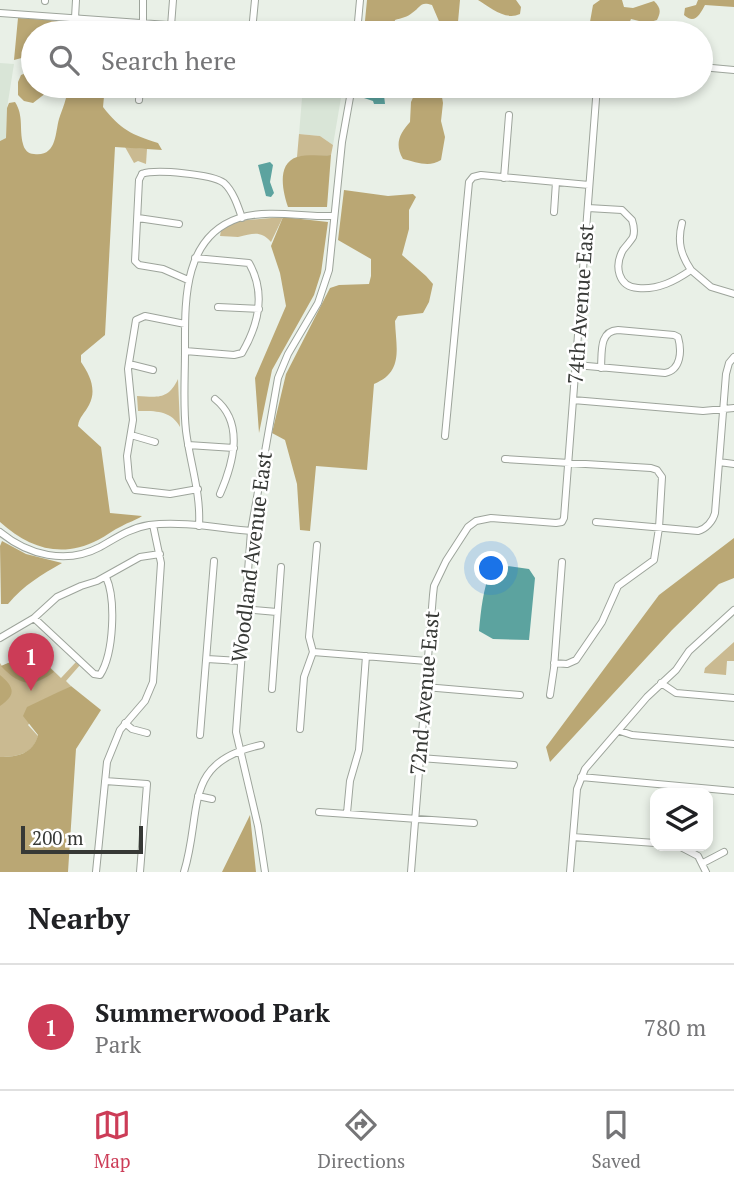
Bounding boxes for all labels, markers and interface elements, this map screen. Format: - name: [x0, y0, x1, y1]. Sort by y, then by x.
- search box: [21, 21, 713, 98]
- icon: search: [45, 41, 83, 79]
- text: Search here: [101, 43, 236, 77]
- street label: 74th Avenue East: [560, 223, 600, 385]
- street label: Woodland Avenue East: [224, 450, 278, 664]
- your location: [474, 551, 508, 585]
- street label: 72nd Avenue East: [403, 609, 445, 776]
- pin: 1: [8, 633, 54, 691]
- map controls: [650, 788, 713, 851]
- button: layers: [650, 788, 713, 851]
- scale bar: [21, 823, 144, 855]
- text: 200 m: [32, 825, 83, 850]
- text: Nearby: [28, 898, 130, 938]
- text: Summerwood Park: [95, 995, 330, 1029]
- text: 1: [45, 1012, 58, 1043]
- text: 780 m: [644, 1012, 706, 1043]
- text: Park: [95, 1029, 141, 1060]
- tab: Map: [93, 1106, 131, 1173]
- tab: Directions: [318, 1106, 405, 1173]
- tab: Saved: [592, 1106, 641, 1173]

